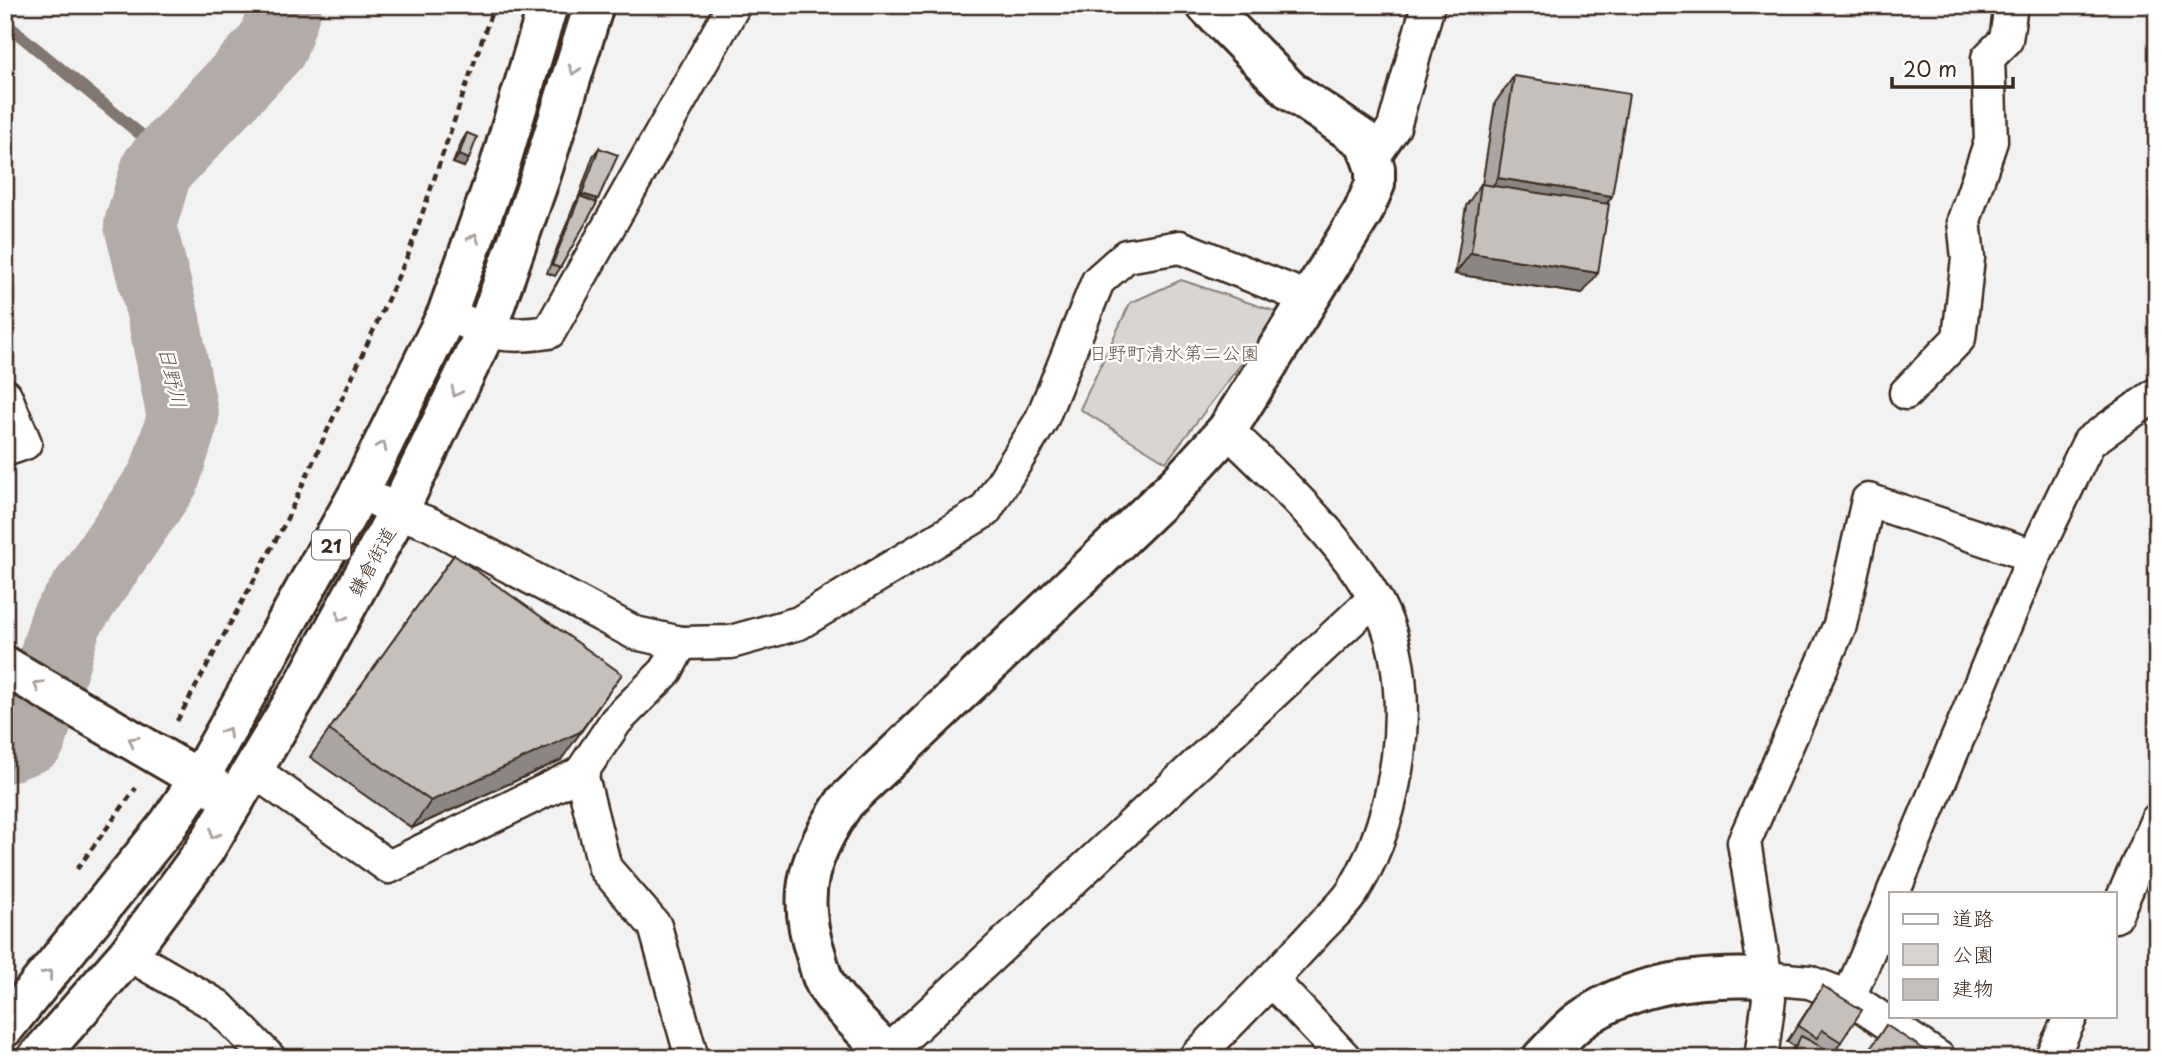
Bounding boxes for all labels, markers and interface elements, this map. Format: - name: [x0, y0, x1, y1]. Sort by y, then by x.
- scale bar: [1892, 46, 2013, 90]
- text: 20 m: [1903, 52, 1957, 84]
- one-way arrow: [567, 64, 582, 76]
- one-way arrow: [466, 233, 480, 245]
- park label: 日野町清水第二公園: [1088, 338, 1260, 366]
- water label: 日野川: [151, 343, 197, 411]
- one-way arrow: [451, 385, 465, 397]
- one-way arrow: [373, 441, 387, 453]
- street label: 鎌倉街道: [340, 521, 402, 601]
- road number: 21: [312, 530, 350, 560]
- one-way arrow: [336, 609, 349, 622]
- one-way arrow: [33, 681, 46, 694]
- one-way arrow: [218, 726, 231, 739]
- one-way arrow: [128, 737, 141, 750]
- one-way arrow: [210, 827, 223, 840]
- legend: [1889, 892, 2116, 1018]
- text: 道路: [1952, 901, 1994, 933]
- text: 公園: [1952, 937, 1994, 969]
- one-way arrow: [40, 969, 52, 982]
- text: 建物: [1952, 971, 1994, 1003]

